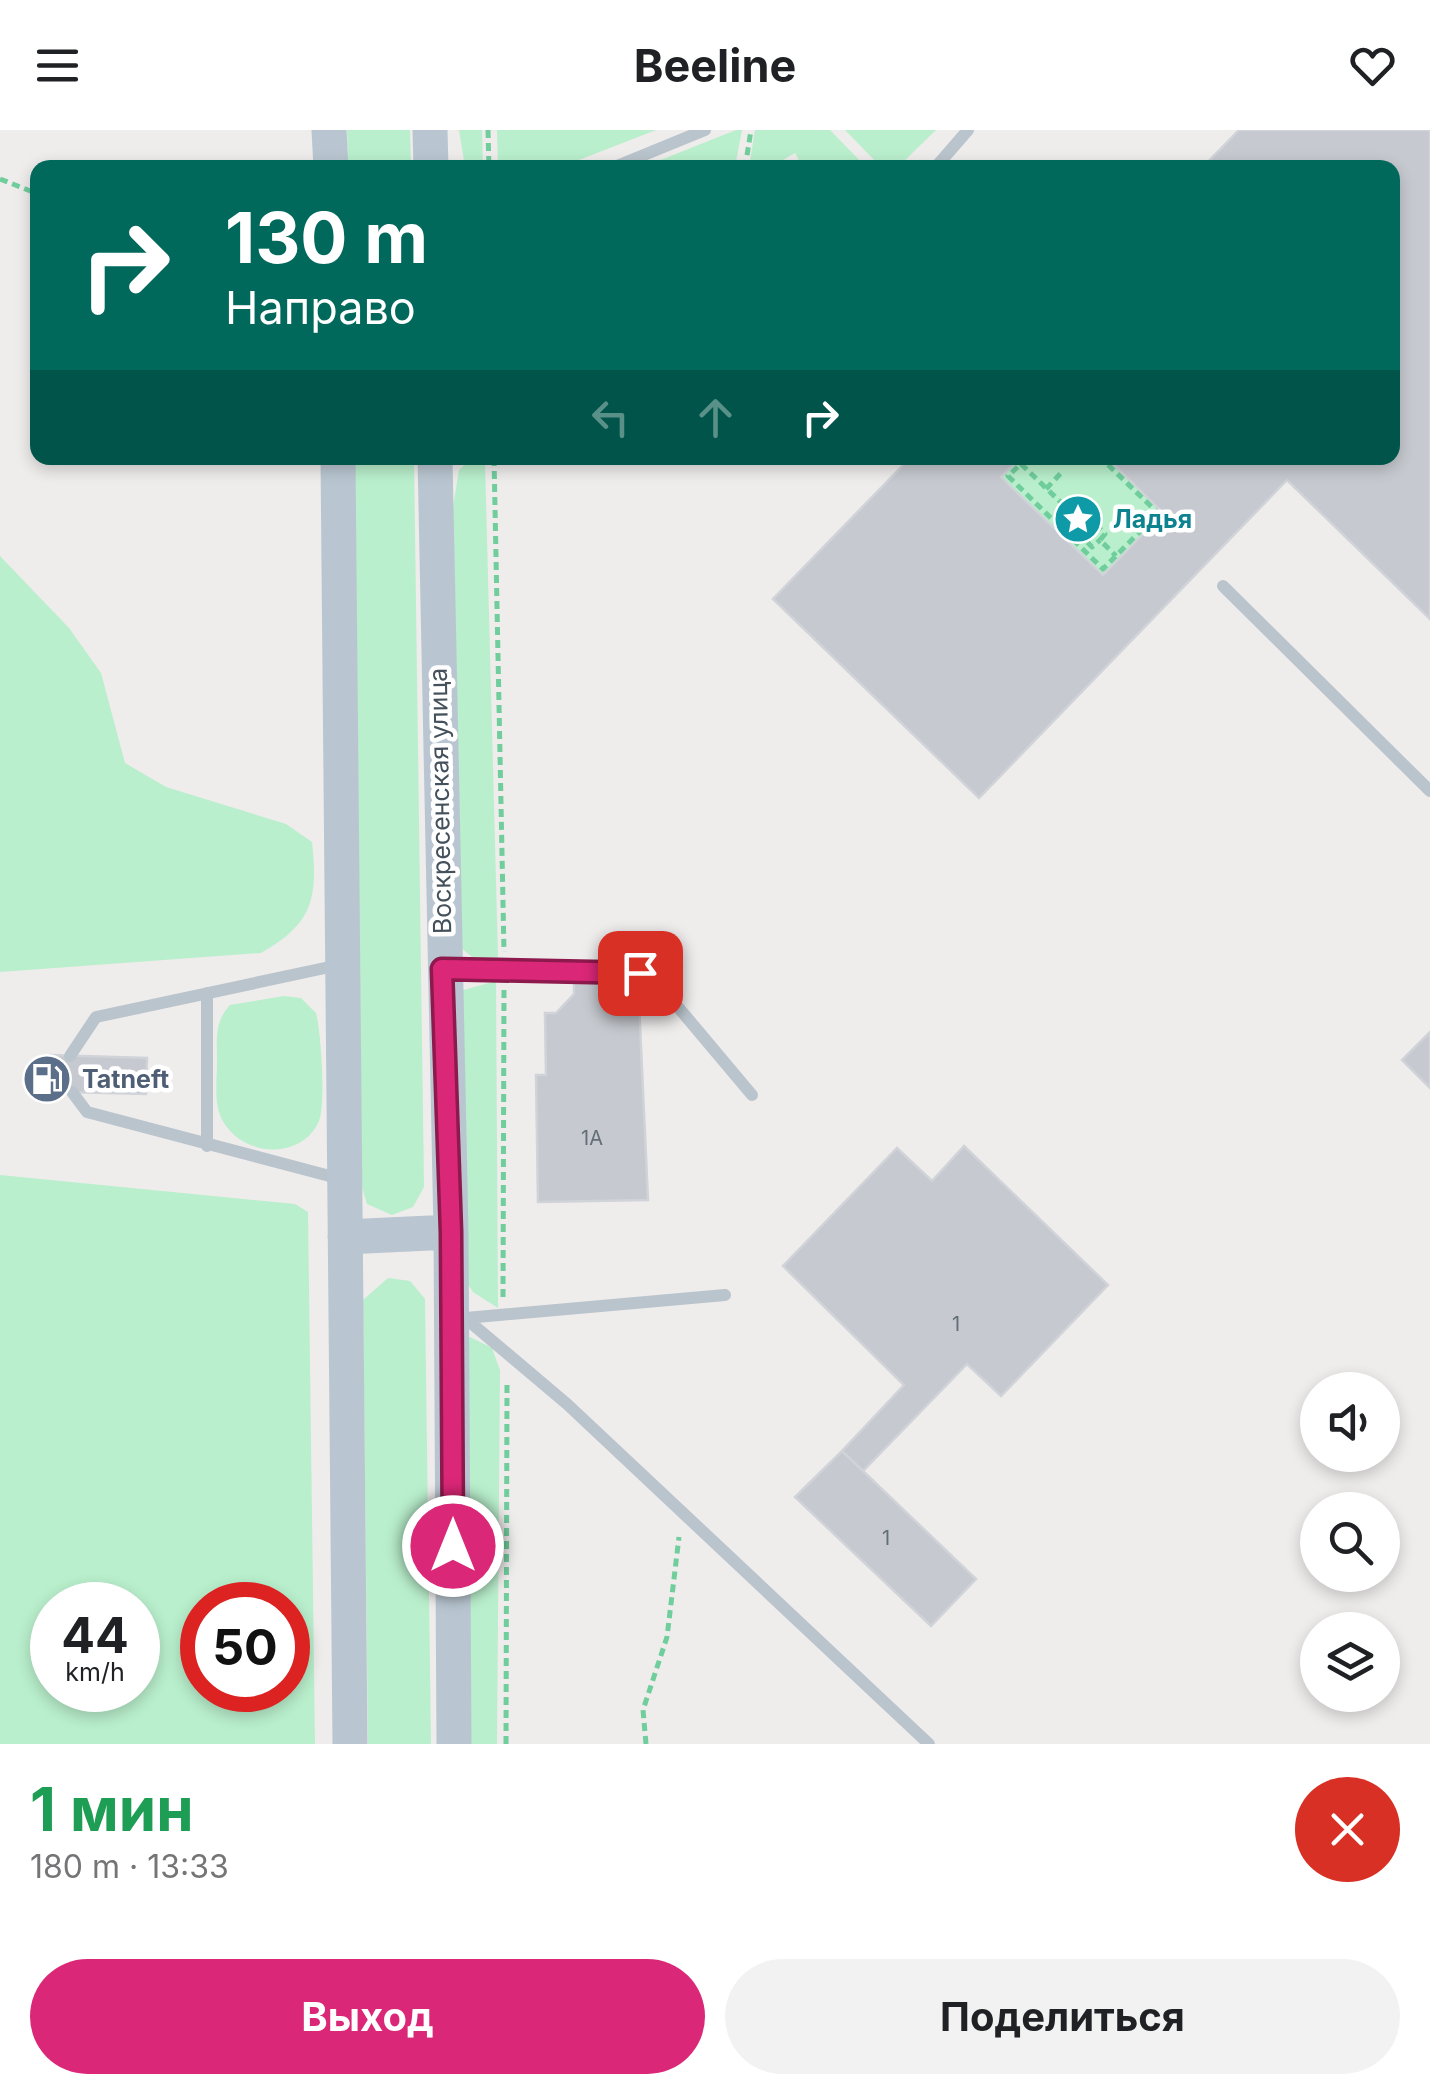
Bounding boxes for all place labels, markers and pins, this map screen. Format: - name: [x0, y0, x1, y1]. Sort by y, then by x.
- place icon: Ладья: [1052, 493, 1104, 545]
- place label: Ладья: [1113, 504, 1192, 534]
- pin: [598, 931, 683, 1016]
- fuel station icon: Tatneft: [21, 1053, 73, 1105]
- place label: Tatneft: [82, 1064, 169, 1094]

